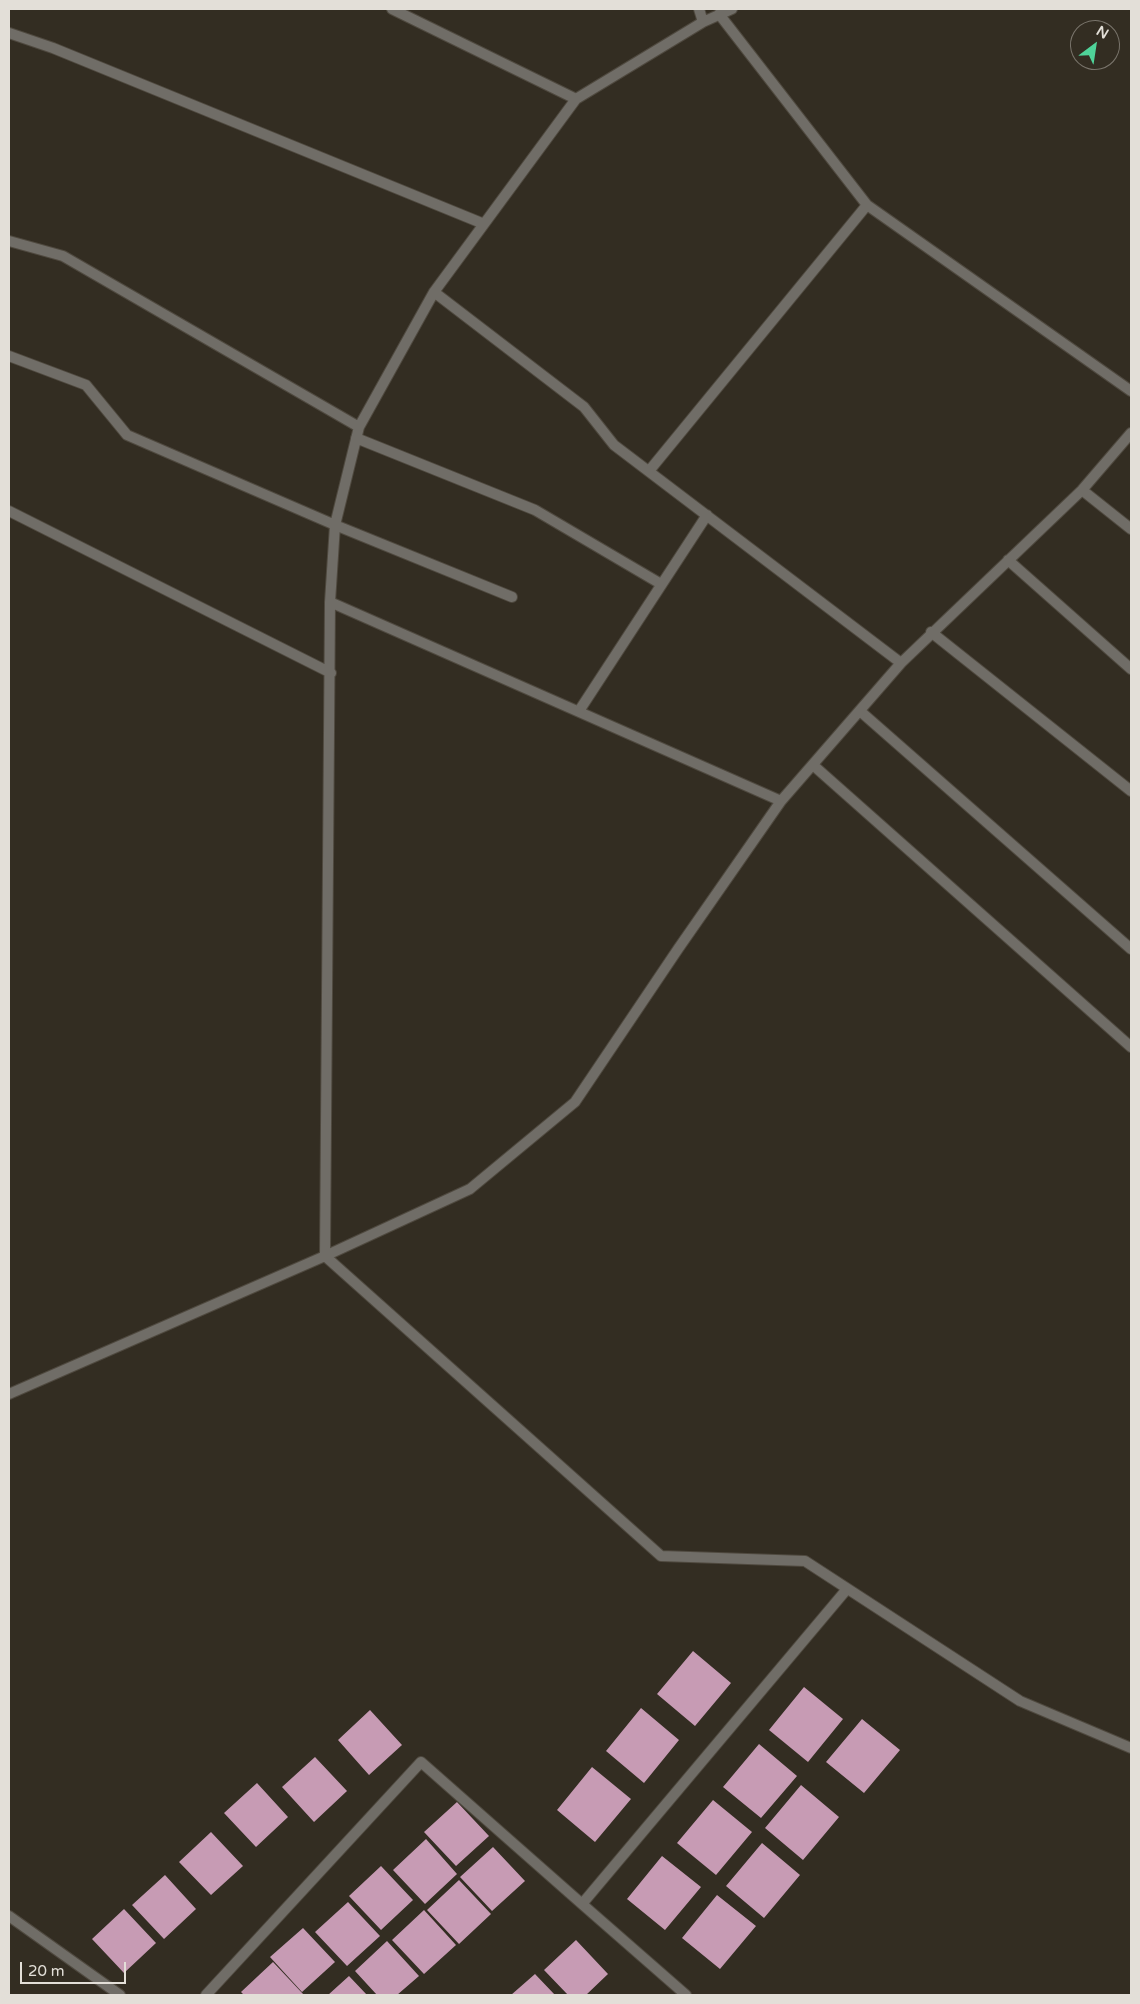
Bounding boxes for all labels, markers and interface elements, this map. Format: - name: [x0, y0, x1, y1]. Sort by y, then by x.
- north arrow: [1070, 20, 1120, 70]
- text: N: [1093, 22, 1112, 43]
- scale bar: [22, 1952, 129, 1984]
- text: 20 m: [28, 1962, 65, 1980]

